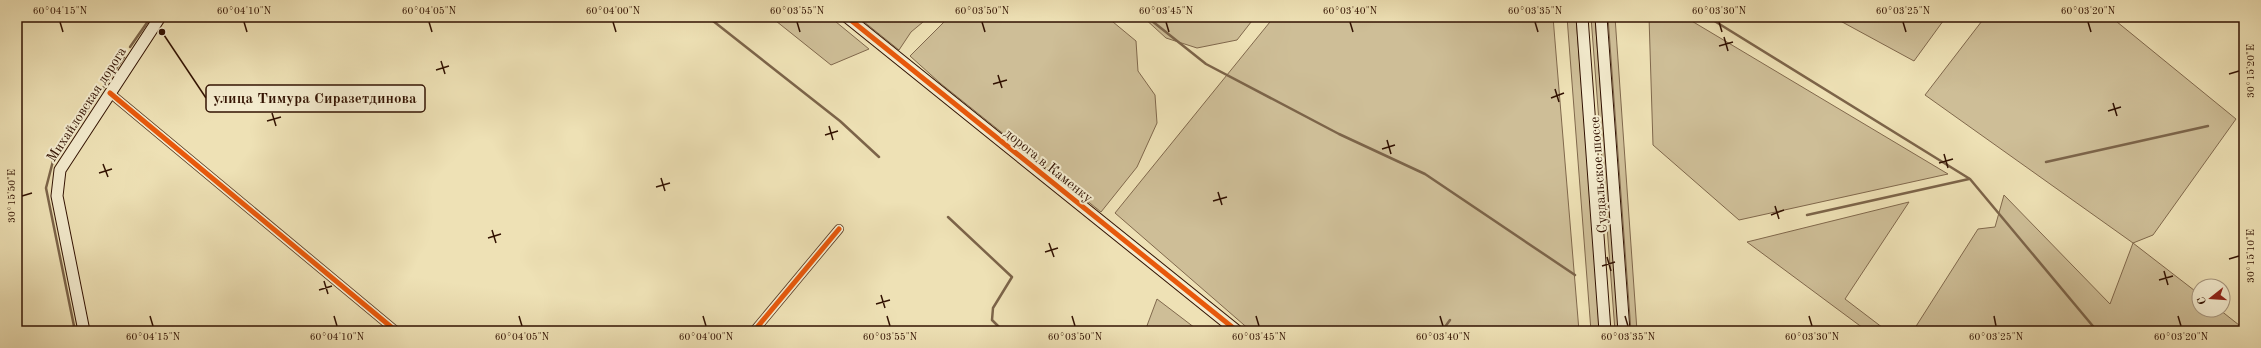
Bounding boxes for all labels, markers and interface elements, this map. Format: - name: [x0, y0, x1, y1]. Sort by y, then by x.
- text: 60°04'15"N: [33, 6, 88, 16]
- text: 60°04'10"N: [217, 6, 272, 16]
- text: 60°04'05"N: [402, 6, 457, 16]
- text: 60°04'00"N: [586, 6, 641, 16]
- text: 60°03'55"N: [770, 6, 825, 16]
- text: 60°03'50"N: [955, 6, 1010, 16]
- text: 60°03'45"N: [1139, 6, 1194, 16]
- text: 60°03'40"N: [1323, 6, 1378, 16]
- text: 60°03'35"N: [1508, 6, 1563, 16]
- text: 60°03'30"N: [1692, 6, 1747, 16]
- text: 60°03'25"N: [1876, 6, 1931, 16]
- text: 60°03'20"N: [2061, 6, 2116, 16]
- text: 30°15'20"E: [2246, 44, 2256, 98]
- street label: Михайловская дорога: [45, 45, 129, 164]
- callout: улица Тимура Сиразетдинова: [206, 85, 425, 112]
- text: улица Тимура Сиразетдинова: [213, 92, 417, 107]
- street label: Суздальское шоссе: [1588, 116, 1610, 234]
- street label: дорога в Каменку: [1002, 126, 1096, 206]
- text: 30°15'50"E: [7, 169, 17, 223]
- text: 30°15'10"E: [2246, 229, 2256, 283]
- north arrow: [2191, 278, 2231, 318]
- text: С: [2197, 295, 2209, 306]
- text: 60°04'15"N: [126, 332, 181, 342]
- text: 60°04'10"N: [310, 332, 365, 342]
- text: 60°04'05"N: [495, 332, 550, 342]
- text: 60°04'00"N: [679, 332, 734, 342]
- text: 60°03'55"N: [863, 332, 918, 342]
- text: 60°03'50"N: [1048, 332, 1103, 342]
- text: 60°03'45"N: [1232, 332, 1287, 342]
- text: 60°03'40"N: [1416, 332, 1471, 342]
- text: 60°03'35"N: [1601, 332, 1656, 342]
- text: 60°03'30"N: [1785, 332, 1840, 342]
- text: 60°03'25"N: [1969, 332, 2024, 342]
- text: 60°03'20"N: [2154, 332, 2209, 342]

